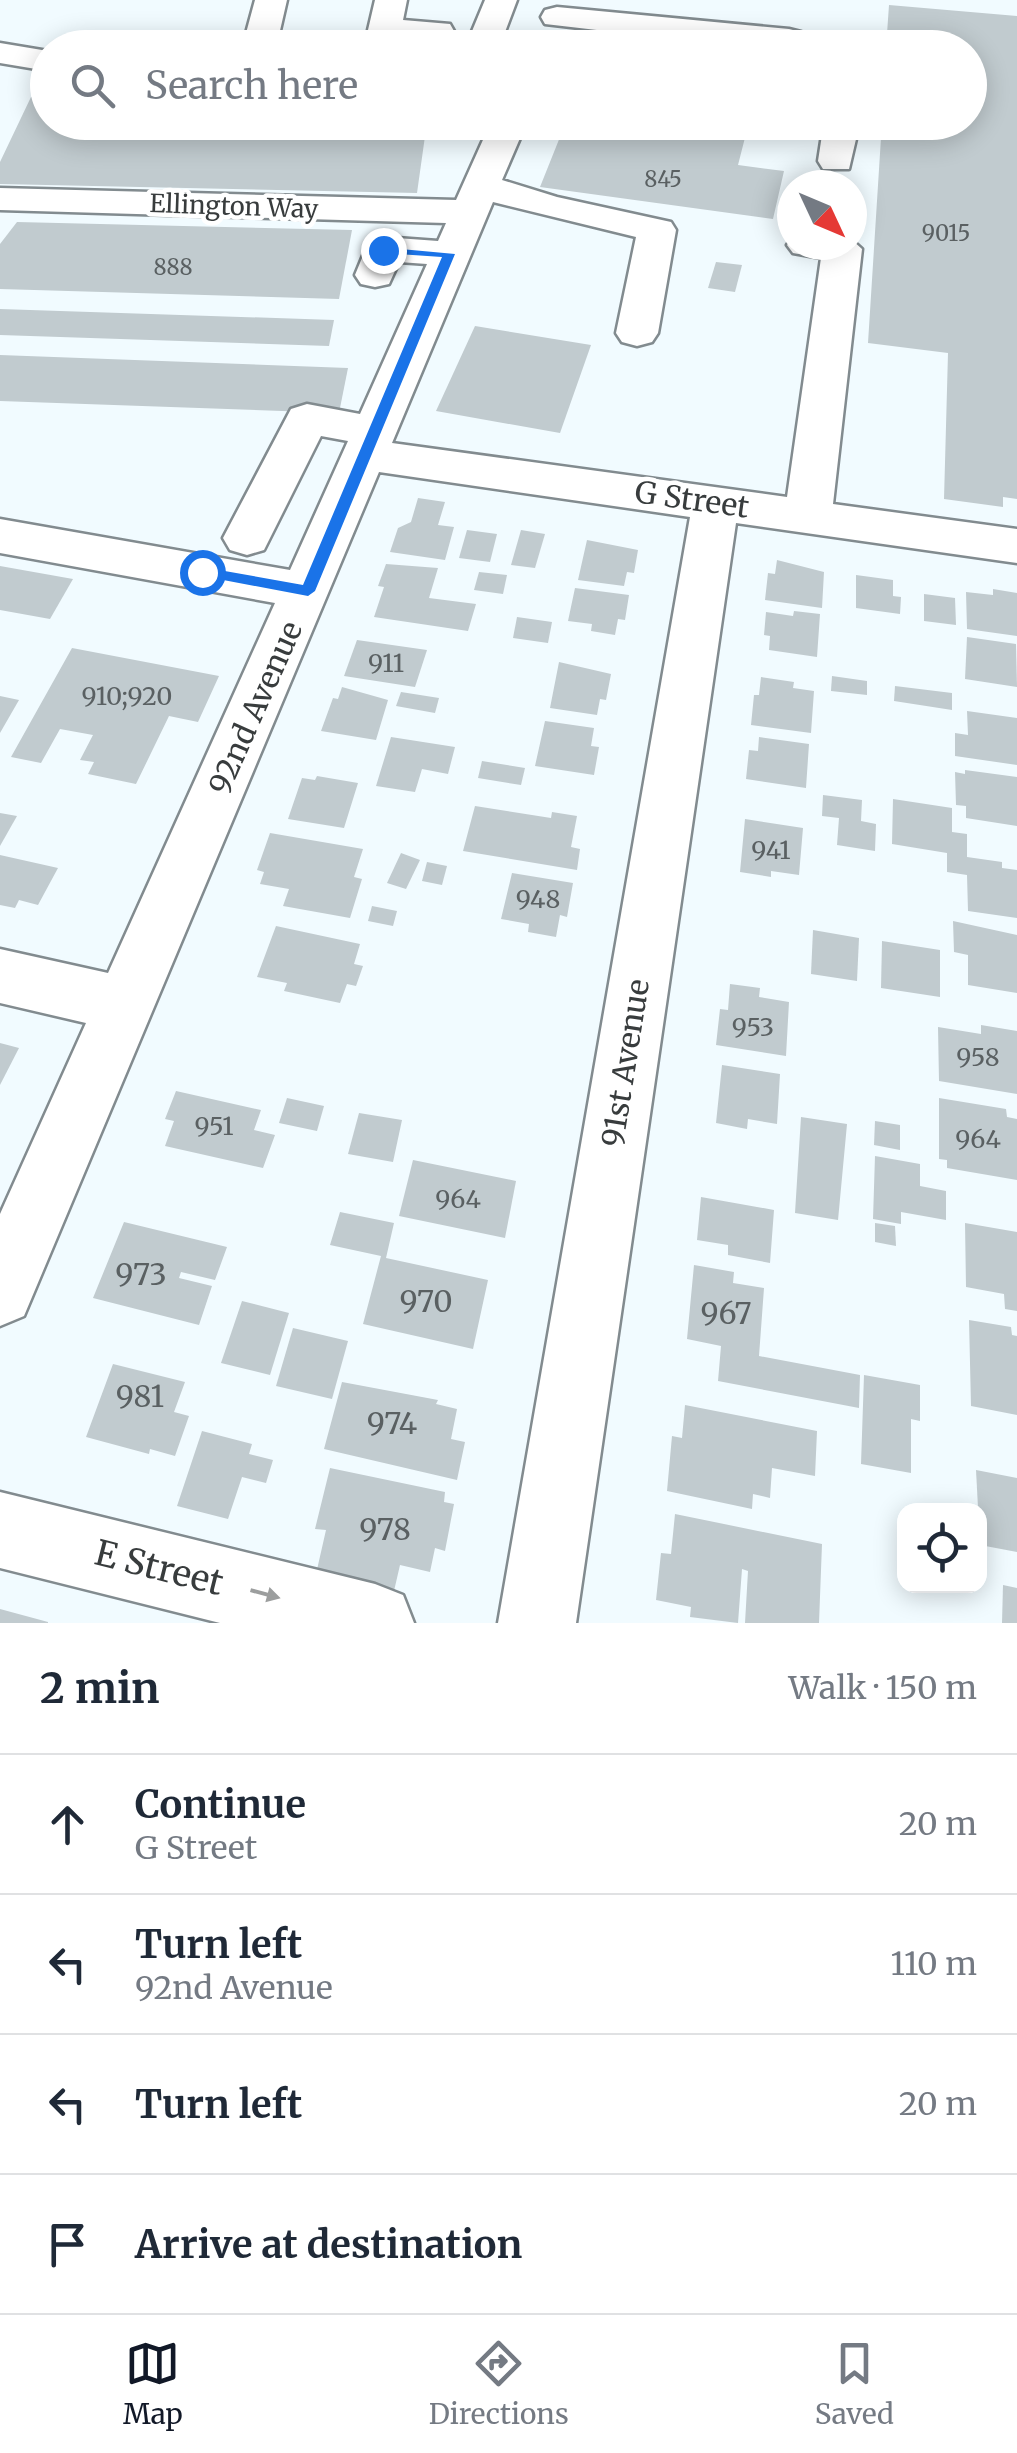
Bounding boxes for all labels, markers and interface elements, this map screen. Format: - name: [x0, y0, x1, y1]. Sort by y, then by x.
- search box: [30, 30, 987, 140]
- icon: search: [65, 58, 120, 113]
- text: Search here: [145, 62, 358, 109]
- house number: 845: [644, 165, 682, 193]
- north arrow: [777, 170, 867, 260]
- street label: Ellington Way: [149, 187, 319, 225]
- house number: 9015: [922, 219, 970, 247]
- route end: [361, 228, 407, 274]
- house number: 888: [153, 253, 193, 281]
- street label: G Street: [633, 472, 752, 526]
- route start: [180, 550, 226, 596]
- street label: 92nd Avenue: [200, 615, 310, 800]
- house number: 911: [368, 647, 404, 679]
- house number: 910;920: [82, 680, 172, 712]
- house number: 941: [751, 834, 791, 866]
- house number: 948: [516, 883, 560, 915]
- street label: 91st Avenue: [593, 976, 657, 1149]
- house number: 953: [732, 1011, 774, 1043]
- house number: 958: [956, 1041, 1000, 1073]
- house number: 951: [194, 1110, 234, 1142]
- house number: 964: [955, 1123, 1001, 1155]
- house number: 964: [435, 1183, 481, 1215]
- house number: 973: [115, 1255, 167, 1293]
- house number: 970: [399, 1282, 453, 1320]
- house number: 967: [700, 1294, 752, 1332]
- house number: 981: [116, 1377, 164, 1415]
- house number: 974: [367, 1404, 417, 1442]
- map controls: [897, 1503, 987, 1593]
- button: locate: [897, 1503, 987, 1593]
- house number: 978: [359, 1510, 411, 1548]
- street label: E Street: [90, 1531, 228, 1605]
- one-way arrow: [250, 1587, 281, 1603]
- text: 2 min: [40, 1662, 160, 1714]
- text: Walk · 150 m: [788, 1668, 977, 1708]
- text: Continue: [135, 1781, 306, 1828]
- icon: ahead: [40, 1797, 95, 1852]
- text: 20 m: [899, 1804, 977, 1844]
- text: G Street: [135, 1828, 257, 1868]
- text: Turn left: [135, 1921, 302, 1968]
- icon: left: [40, 1937, 95, 1992]
- text: 110 m: [890, 1944, 977, 1984]
- text: 92nd Avenue: [135, 1968, 333, 2008]
- icon: left: [40, 2077, 95, 2132]
- text: Turn left: [135, 2081, 302, 2128]
- text: 20 m: [899, 2084, 977, 2124]
- icon: arrive: [40, 2217, 95, 2272]
- text: Arrive at destination: [135, 2221, 522, 2268]
- tab: Map: [123, 2336, 183, 2432]
- tab: Directions: [429, 2336, 569, 2432]
- tab: Saved: [815, 2336, 894, 2432]

